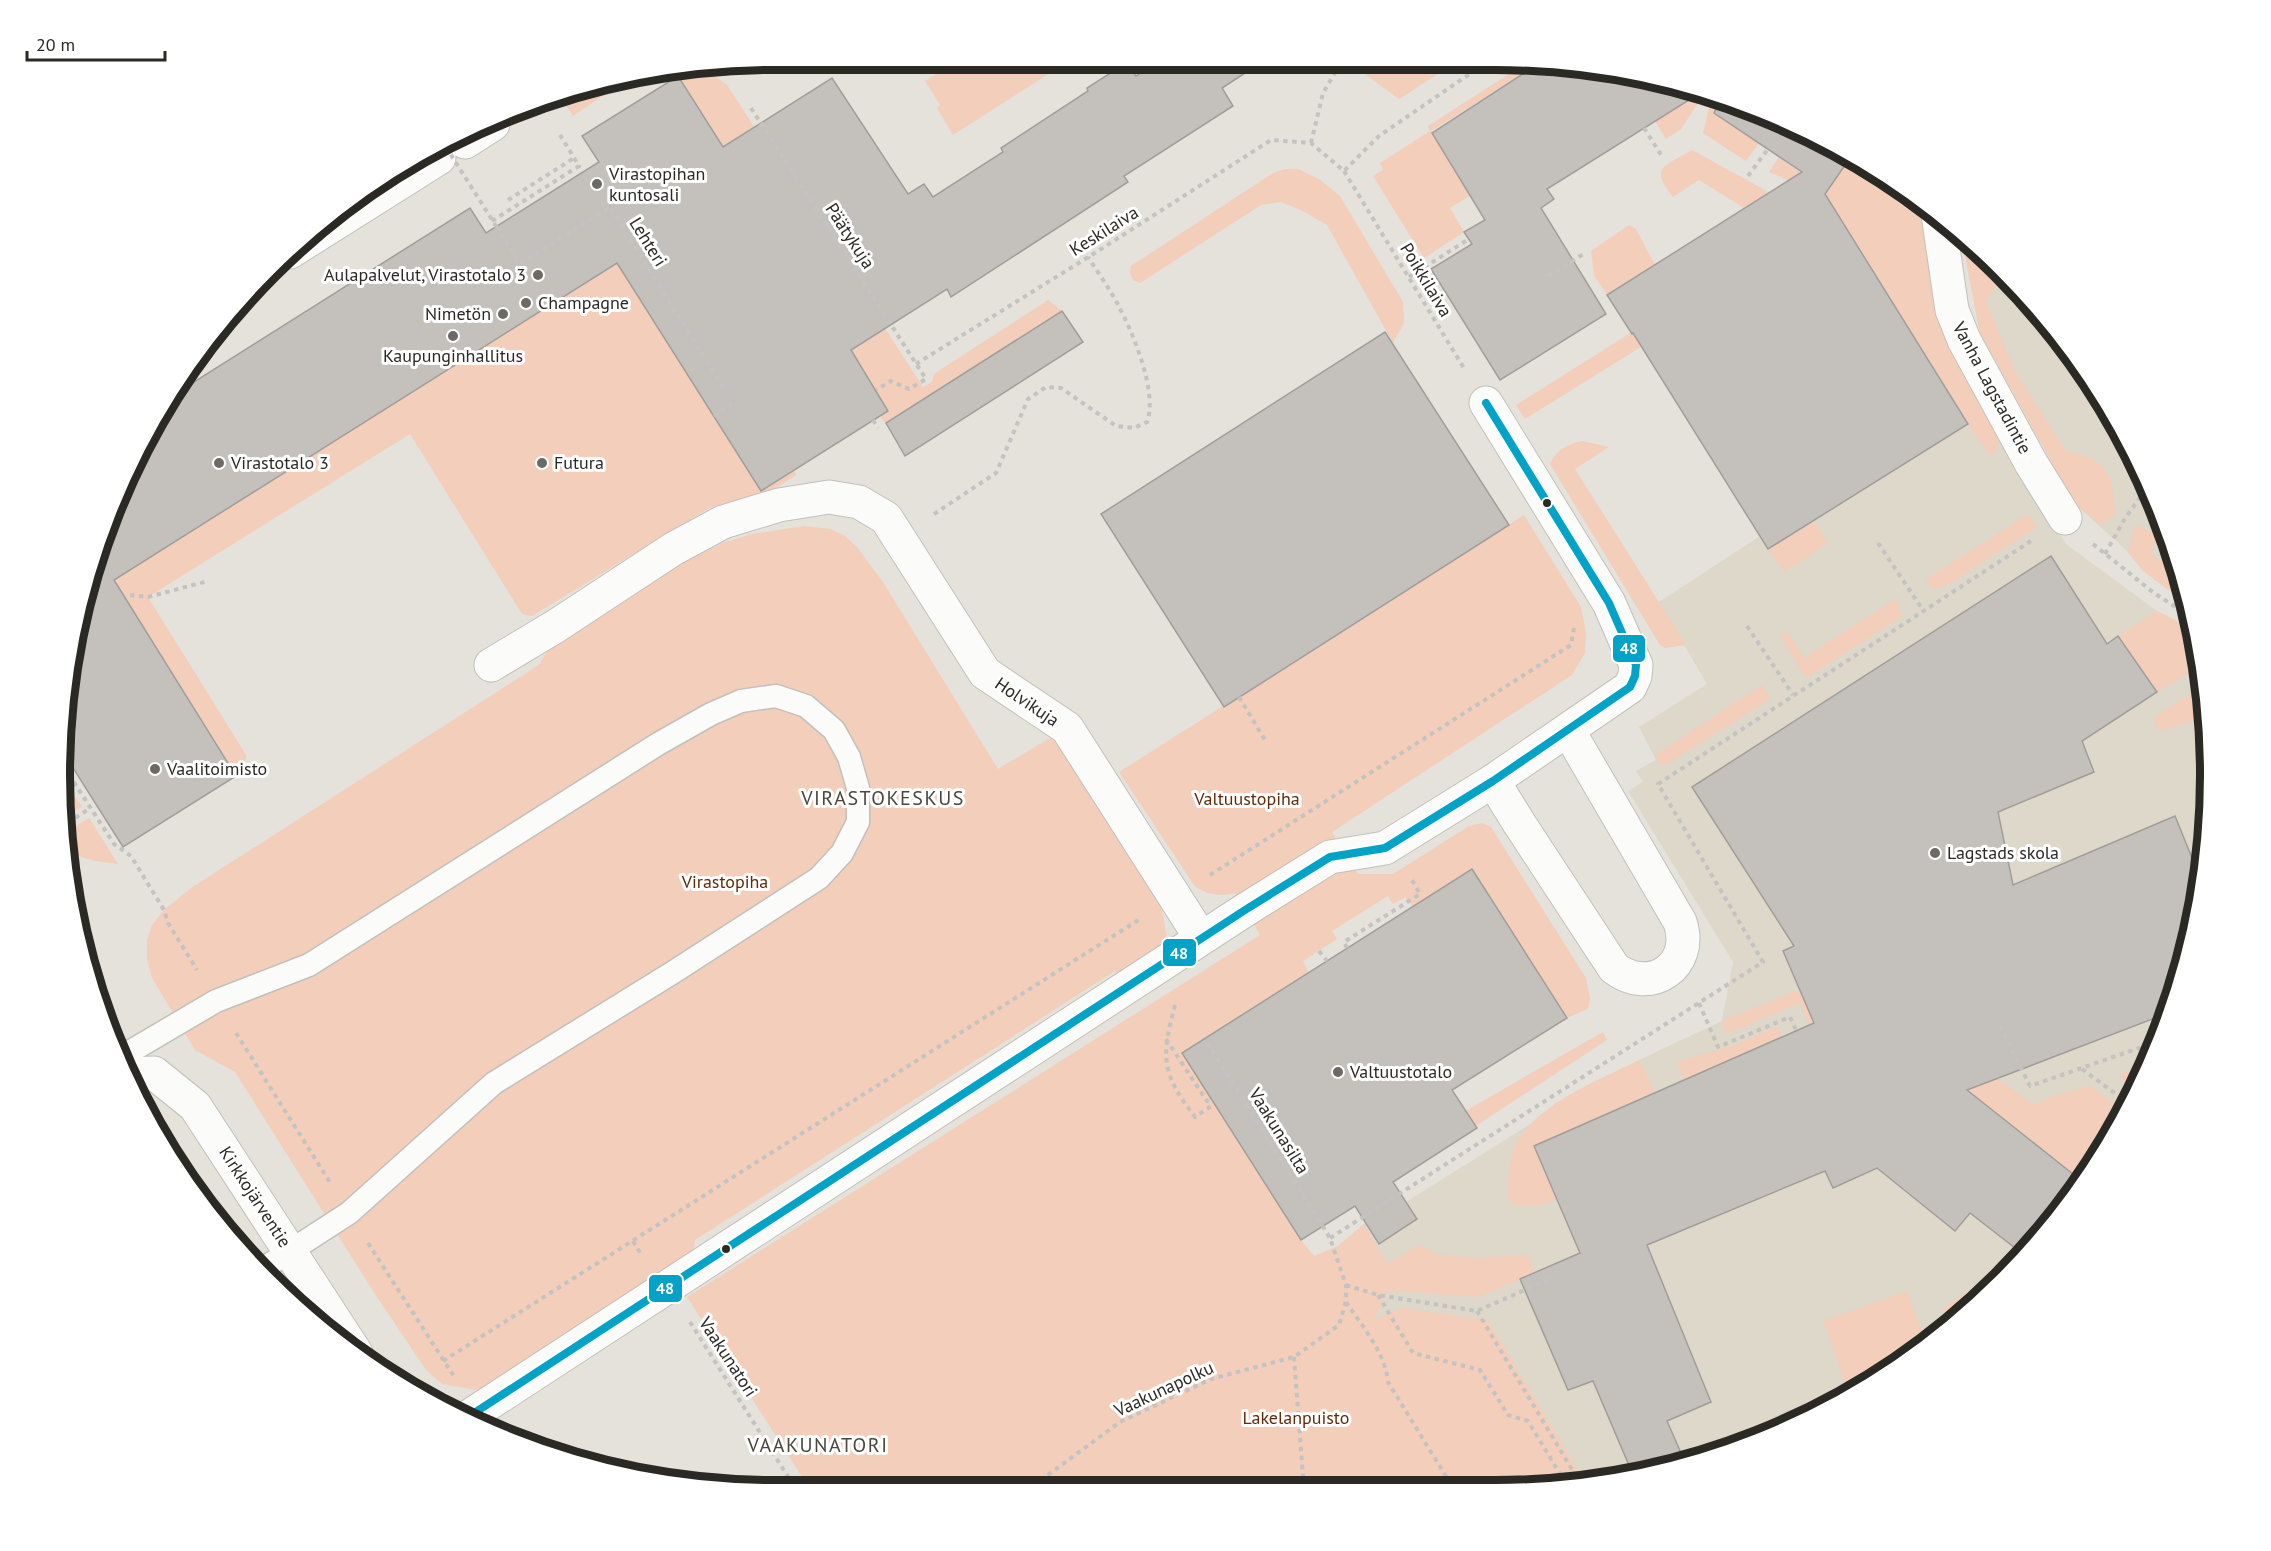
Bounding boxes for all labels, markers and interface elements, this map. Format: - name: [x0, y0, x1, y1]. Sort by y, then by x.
- scale bar: [27, 24, 165, 62]
- text: 20 m: [36, 33, 75, 56]
- place label: Virastopihan kuntosali: [608, 162, 705, 206]
- marker: Virastopihan kuntosali: [590, 177, 604, 191]
- street label: Päätykuja: [821, 198, 880, 273]
- street label: Keskilaiva: [1065, 200, 1142, 261]
- street label: Lehteri: [625, 213, 672, 270]
- street label: Poikkilaiva: [1395, 238, 1458, 321]
- place label: Aulapalvelut, Virastotalo 3: [324, 263, 526, 286]
- marker: Aulapalvelut, Virastotalo 3: [531, 268, 545, 282]
- place label: Champagne: [538, 291, 629, 314]
- marker: Champagne: [519, 296, 533, 310]
- place label: Nimetön: [425, 302, 491, 325]
- marker: Nimetön: [496, 307, 510, 321]
- street label: Vanha Lagstadintie: [1947, 317, 2037, 458]
- marker: Kaupunginhallitus: [446, 329, 460, 343]
- place label: Kaupunginhallitus: [383, 344, 523, 367]
- place label: Virastotalo 3: [230, 451, 329, 474]
- place label: Futura: [554, 451, 604, 474]
- marker: Virastotalo 3: [212, 456, 226, 470]
- marker: Futura: [535, 456, 549, 470]
- unlabelled marker: [1541, 497, 1553, 509]
- line badge: 48: [1612, 634, 1646, 663]
- text: 48: [1620, 638, 1638, 658]
- street label: Holvikuja: [991, 672, 1064, 731]
- place label: Vaalitoimisto: [166, 757, 267, 780]
- marker: Vaalitoimisto: [148, 762, 162, 776]
- district label: VIRASTOKESKUS: [800, 785, 965, 811]
- park label: Valtuustopiha: [1193, 787, 1300, 810]
- place label: Lagstads skola: [1947, 841, 2059, 864]
- marker: Lagstads skola: [1928, 846, 1942, 860]
- park label: Virastopiha: [681, 870, 768, 893]
- line badge: 48: [1162, 938, 1197, 967]
- text: 48: [1170, 943, 1188, 963]
- place label: Valtuustotalo: [1349, 1060, 1452, 1083]
- marker: Valtuustotalo: [1331, 1065, 1345, 1079]
- street label: Vaakunasilta: [1243, 1083, 1315, 1178]
- street label: Kirkkojärventie: [214, 1142, 297, 1252]
- unlabelled marker: [720, 1243, 732, 1255]
- line badge: 48: [648, 1274, 683, 1303]
- text: 48: [656, 1278, 674, 1298]
- street label: Vaakunatori: [694, 1312, 763, 1401]
- street label: Vaakunapolku: [1109, 1355, 1217, 1422]
- park label: Lakelanpuisto: [1243, 1406, 1349, 1429]
- district label: VAAKUNATORI: [747, 1432, 888, 1458]

